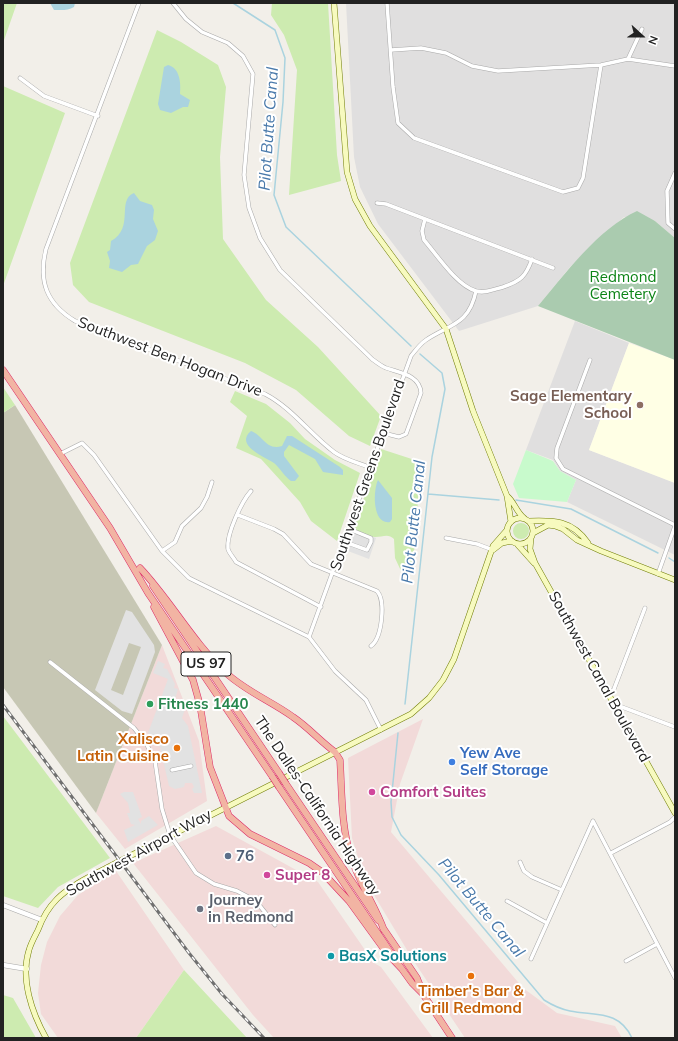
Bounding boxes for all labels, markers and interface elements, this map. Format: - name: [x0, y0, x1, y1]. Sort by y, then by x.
- north arrow: [622, 16, 662, 56]
- text: N: [645, 34, 661, 47]
- water label: Pilot Butte Canal: [255, 67, 283, 191]
- park label: Redmond Cemetery: [590, 268, 656, 303]
- street label: Southwest Ben Hogan Drive: [75, 313, 265, 401]
- street label: Southwest Greens Boulevard: [327, 377, 409, 573]
- place label: Sage Elementary School: [510, 387, 632, 422]
- marker: Sage Elementary School: [635, 400, 645, 410]
- water label: Pilot Butte Canal: [398, 459, 430, 585]
- street label: Southwest Canal Boulevard: [544, 588, 654, 766]
- road number: US 97: [181, 652, 231, 676]
- place label: Fitness 1440: [158, 695, 249, 713]
- marker: Fitness 1440: [145, 699, 155, 709]
- street label: The Dalles-California Highway: [250, 713, 384, 899]
- place label: Xalisco Latin Cuisine: [77, 730, 169, 765]
- marker: Xalisco Latin Cuisine: [172, 743, 182, 753]
- place label: Yew Ave Self Storage: [460, 744, 548, 779]
- marker: Yew Ave Self Storage: [447, 757, 457, 767]
- place label: Comfort Suites: [380, 783, 486, 801]
- marker: Comfort Suites: [367, 787, 377, 797]
- street label: Southwest Airport Way: [63, 806, 215, 900]
- place label: 76: [236, 847, 254, 865]
- marker: 76: [223, 851, 233, 861]
- water label: Pilot Butte Canal: [434, 854, 528, 962]
- place label: Super 8: [275, 866, 330, 884]
- marker: Super 8: [262, 870, 272, 880]
- place label: Journey in Redmond: [208, 891, 294, 926]
- marker: Journey in Redmond: [195, 904, 205, 914]
- place label: BasX Solutions: [339, 947, 447, 965]
- marker: BasX Solutions: [326, 951, 336, 961]
- marker: Timber's Bar & Grill Redmond: [466, 971, 476, 981]
- place label: Timber's Bar & Grill Redmond: [418, 982, 524, 1017]

